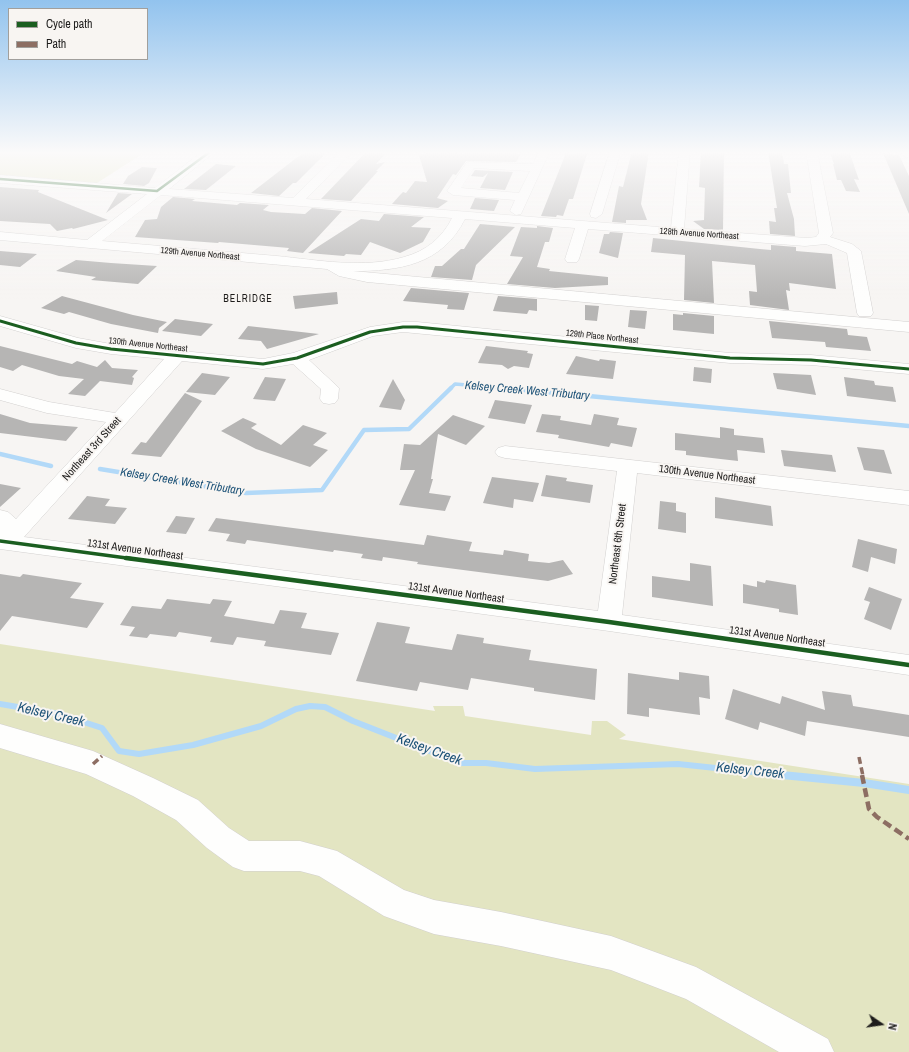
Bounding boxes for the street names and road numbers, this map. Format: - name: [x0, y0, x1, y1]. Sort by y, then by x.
- street label: 128th Avenue Northeast: [659, 226, 739, 242]
- street label: 129th Avenue Northeast: [160, 245, 240, 263]
- street label: 129th Place Northeast: [565, 328, 639, 346]
- street label: 130th Avenue Northeast: [108, 335, 188, 355]
- street label: Northeast 3rd Street: [60, 414, 124, 484]
- street label: 130th Avenue Northeast: [658, 463, 756, 487]
- street label: Northeast 6th Street: [607, 503, 629, 585]
- street label: 131st Avenue Northeast: [86, 537, 184, 563]
- street label: 131st Avenue Northeast: [407, 580, 505, 606]
- street label: 131st Avenue Northeast: [728, 624, 826, 650]

